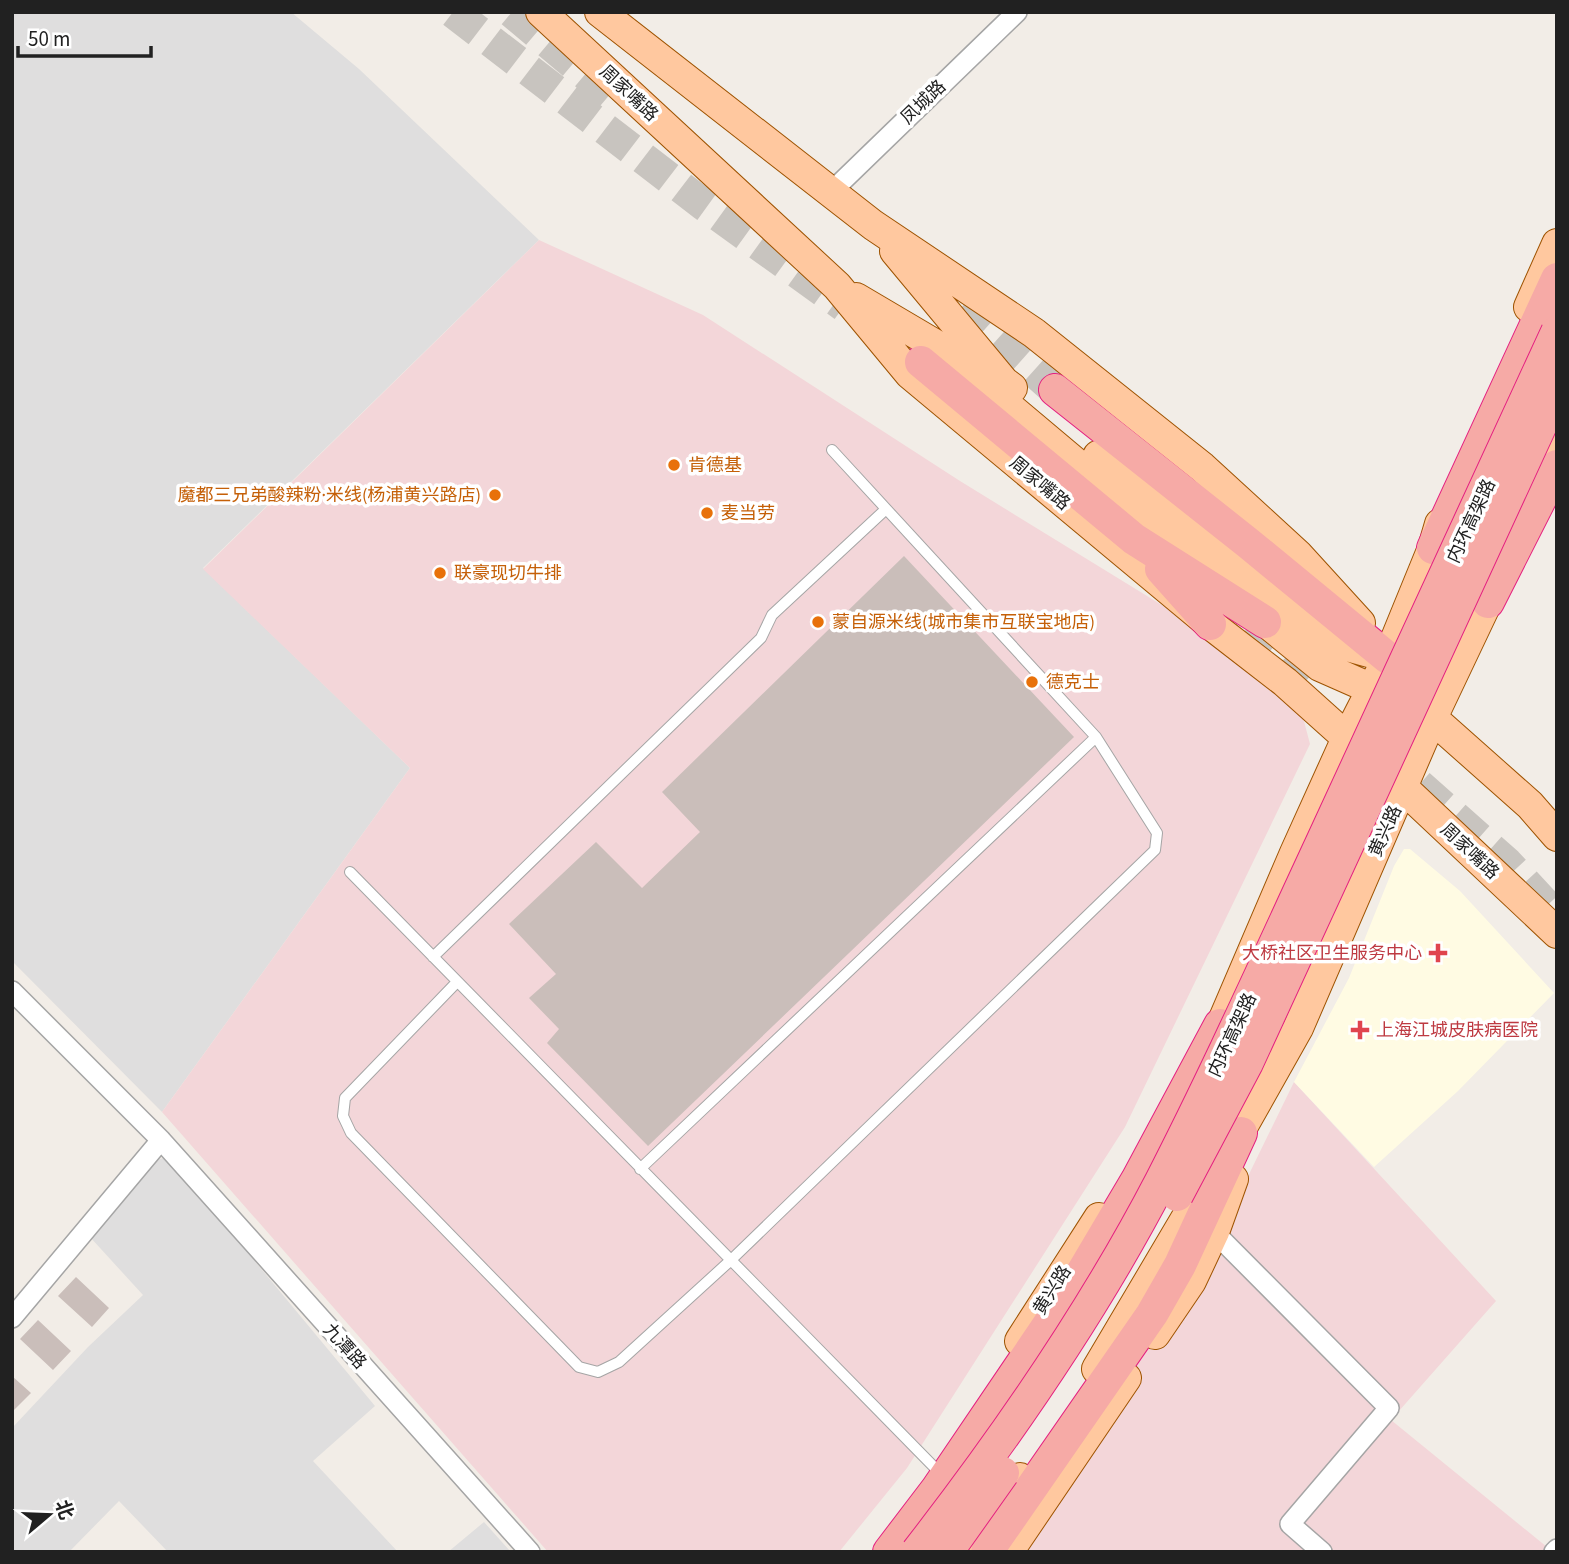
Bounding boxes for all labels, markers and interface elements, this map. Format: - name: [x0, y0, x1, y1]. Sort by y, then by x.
- scale bar: [18, 14, 150, 58]
- text: 50 m: [28, 24, 70, 54]
- street label: 周家嘴路: [594, 60, 664, 127]
- street label: 凤城路: [895, 75, 951, 130]
- street label: 周家嘴路: [1004, 451, 1075, 516]
- place label: 肯德基: [688, 453, 742, 478]
- marker: 肯德基: [666, 457, 682, 473]
- street label: 内环高架路: [1441, 475, 1502, 567]
- place label: 魔都三兄弟酸辣粉·米线(杨浦黄兴路店): [178, 483, 481, 508]
- marker: 魔都三兄弟酸辣粉·米线(杨浦黄兴路店): [487, 487, 503, 503]
- place label: 麦当劳: [721, 501, 775, 526]
- marker: 麦当劳: [699, 505, 715, 521]
- place label: 联豪现切牛排: [454, 561, 562, 586]
- marker: 联豪现切牛排: [432, 565, 448, 581]
- place label: 蒙自源米线(城市集市互联宝地店): [832, 610, 1095, 635]
- marker: 蒙自源米线(城市集市互联宝地店): [810, 614, 826, 630]
- place label: 德克士: [1046, 670, 1100, 695]
- marker: 德克士: [1024, 674, 1040, 690]
- street label: 黄兴路: [1363, 801, 1408, 861]
- street label: 周家嘴路: [1435, 818, 1505, 885]
- place label: 大桥社区卫生服务中心: [1242, 941, 1422, 966]
- marker: 大桥社区卫生服务中心: [1428, 943, 1448, 963]
- street label: 内环高架路: [1202, 989, 1263, 1081]
- place label: 上海江城皮肤病医院: [1376, 1018, 1538, 1043]
- marker: 上海江城皮肤病医院: [1350, 1020, 1370, 1040]
- street label: 黄兴路: [1028, 1261, 1077, 1320]
- street label: 九潭路: [317, 1318, 372, 1375]
- north arrow: [14, 1480, 84, 1550]
- text: 北: [48, 1497, 80, 1523]

